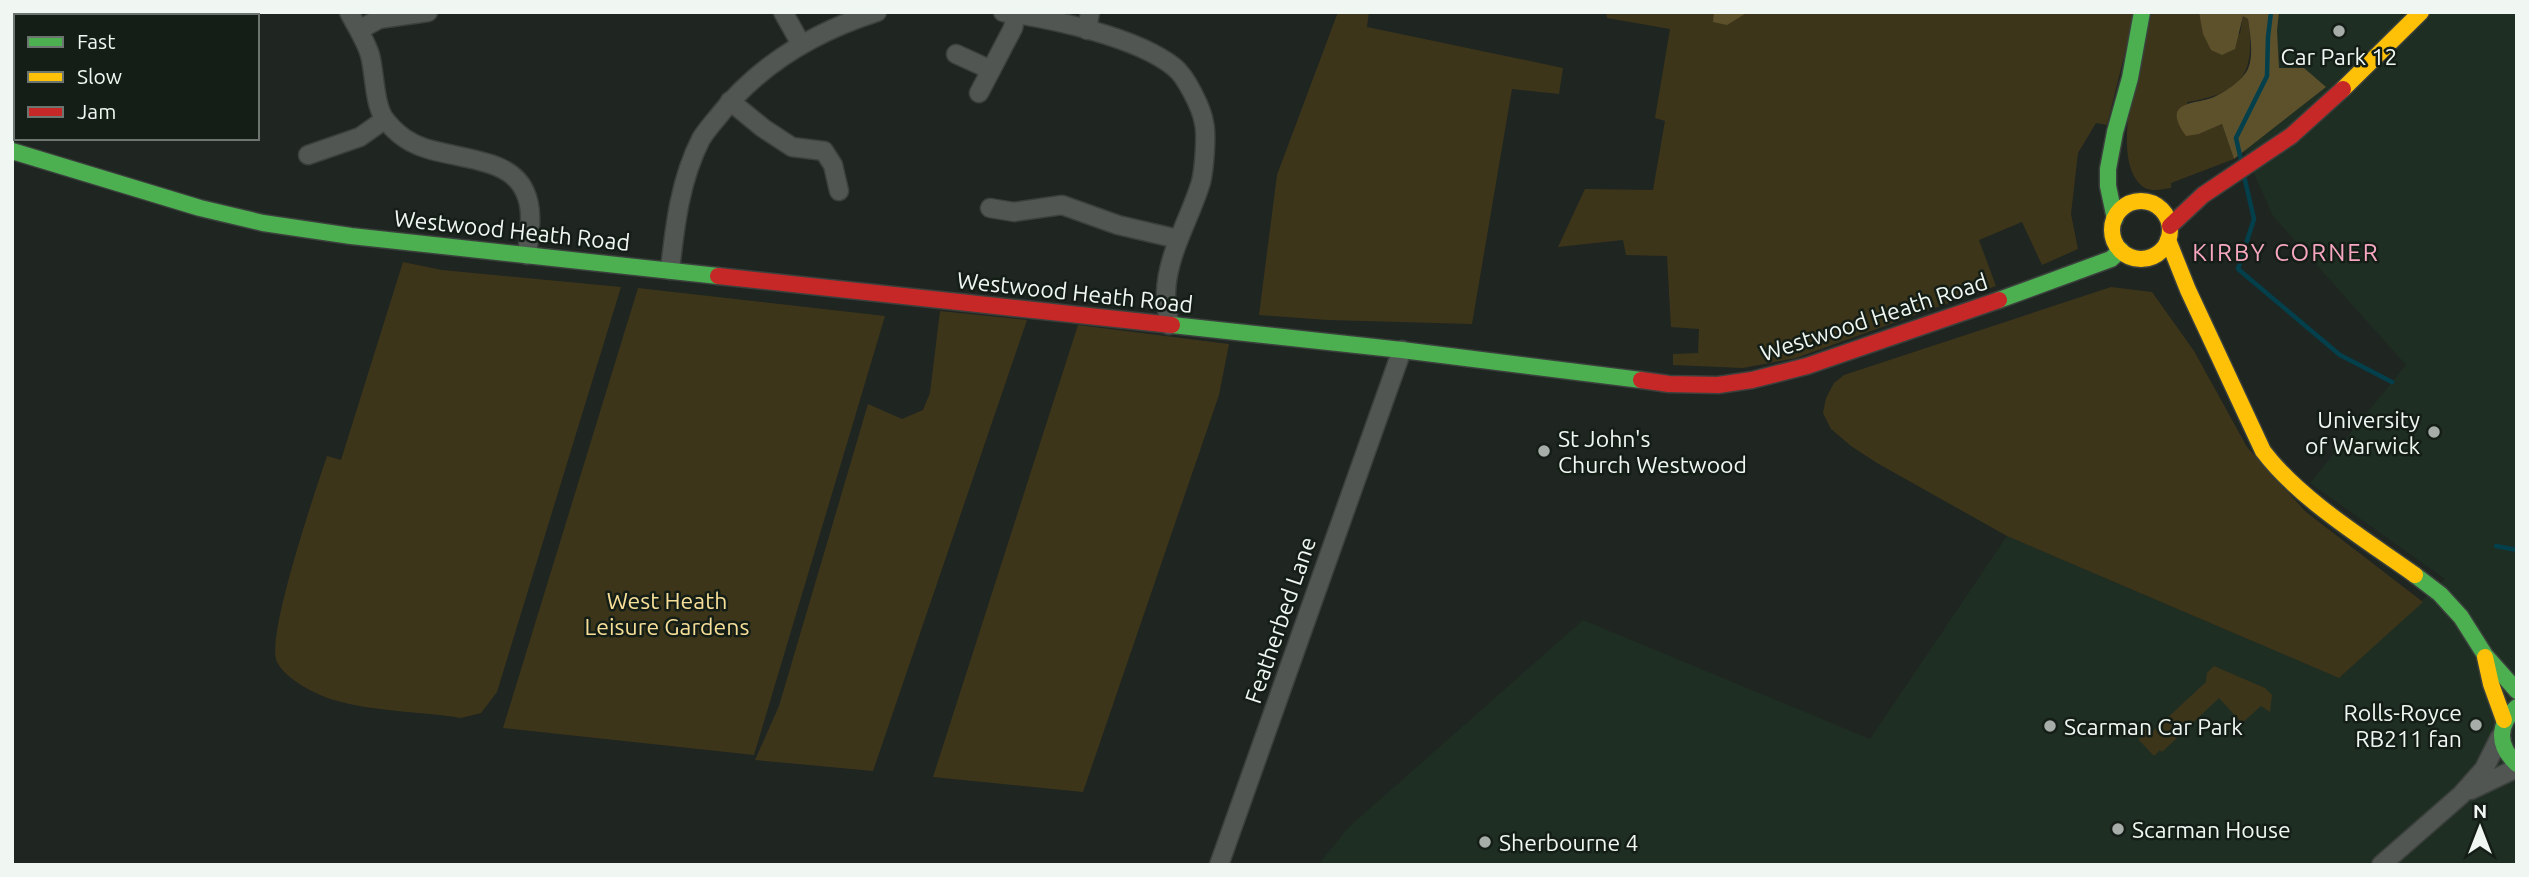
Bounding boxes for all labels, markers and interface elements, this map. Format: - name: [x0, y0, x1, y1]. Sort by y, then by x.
- legend: [14, 14, 259, 140]
- marker: Car Park 12: [2331, 23, 2347, 39]
- text: Fast: [77, 29, 115, 53]
- place label: Car Park 12: [2281, 44, 2397, 69]
- text: Slow: [77, 64, 122, 88]
- text: Jam: [77, 99, 116, 123]
- street label: Westwood Heath Road: [393, 205, 631, 255]
- district label: KIRBY CORNER: [2192, 239, 2380, 266]
- street label: Westwood Heath Road: [956, 267, 1194, 317]
- street label: Westwood Heath Road: [1757, 268, 1991, 366]
- place label: University of Warwick: [2305, 407, 2420, 458]
- marker: University of Warwick: [2426, 424, 2442, 440]
- place label: St John's Church Westwood: [1558, 426, 1747, 477]
- marker: St John's Church Westwood: [1536, 443, 1552, 459]
- street label: Featherbed Lane: [1240, 533, 1320, 707]
- park label: West Heath Leisure Gardens: [585, 588, 749, 639]
- place label: Rolls-Royce RB211 fan: [2344, 700, 2462, 751]
- place label: Scarman Car Park: [2064, 714, 2243, 739]
- marker: Rolls-Royce RB211 fan: [2468, 717, 2484, 733]
- marker: Scarman Car Park: [2042, 718, 2058, 734]
- north arrow: [2445, 793, 2515, 863]
- text: N: [2473, 800, 2487, 822]
- place label: Scarman House: [2132, 817, 2291, 842]
- marker: Scarman House: [2110, 821, 2126, 837]
- place label: Sherbourne 4: [1499, 830, 1638, 855]
- marker: Sherbourne 4: [1477, 834, 1493, 850]

